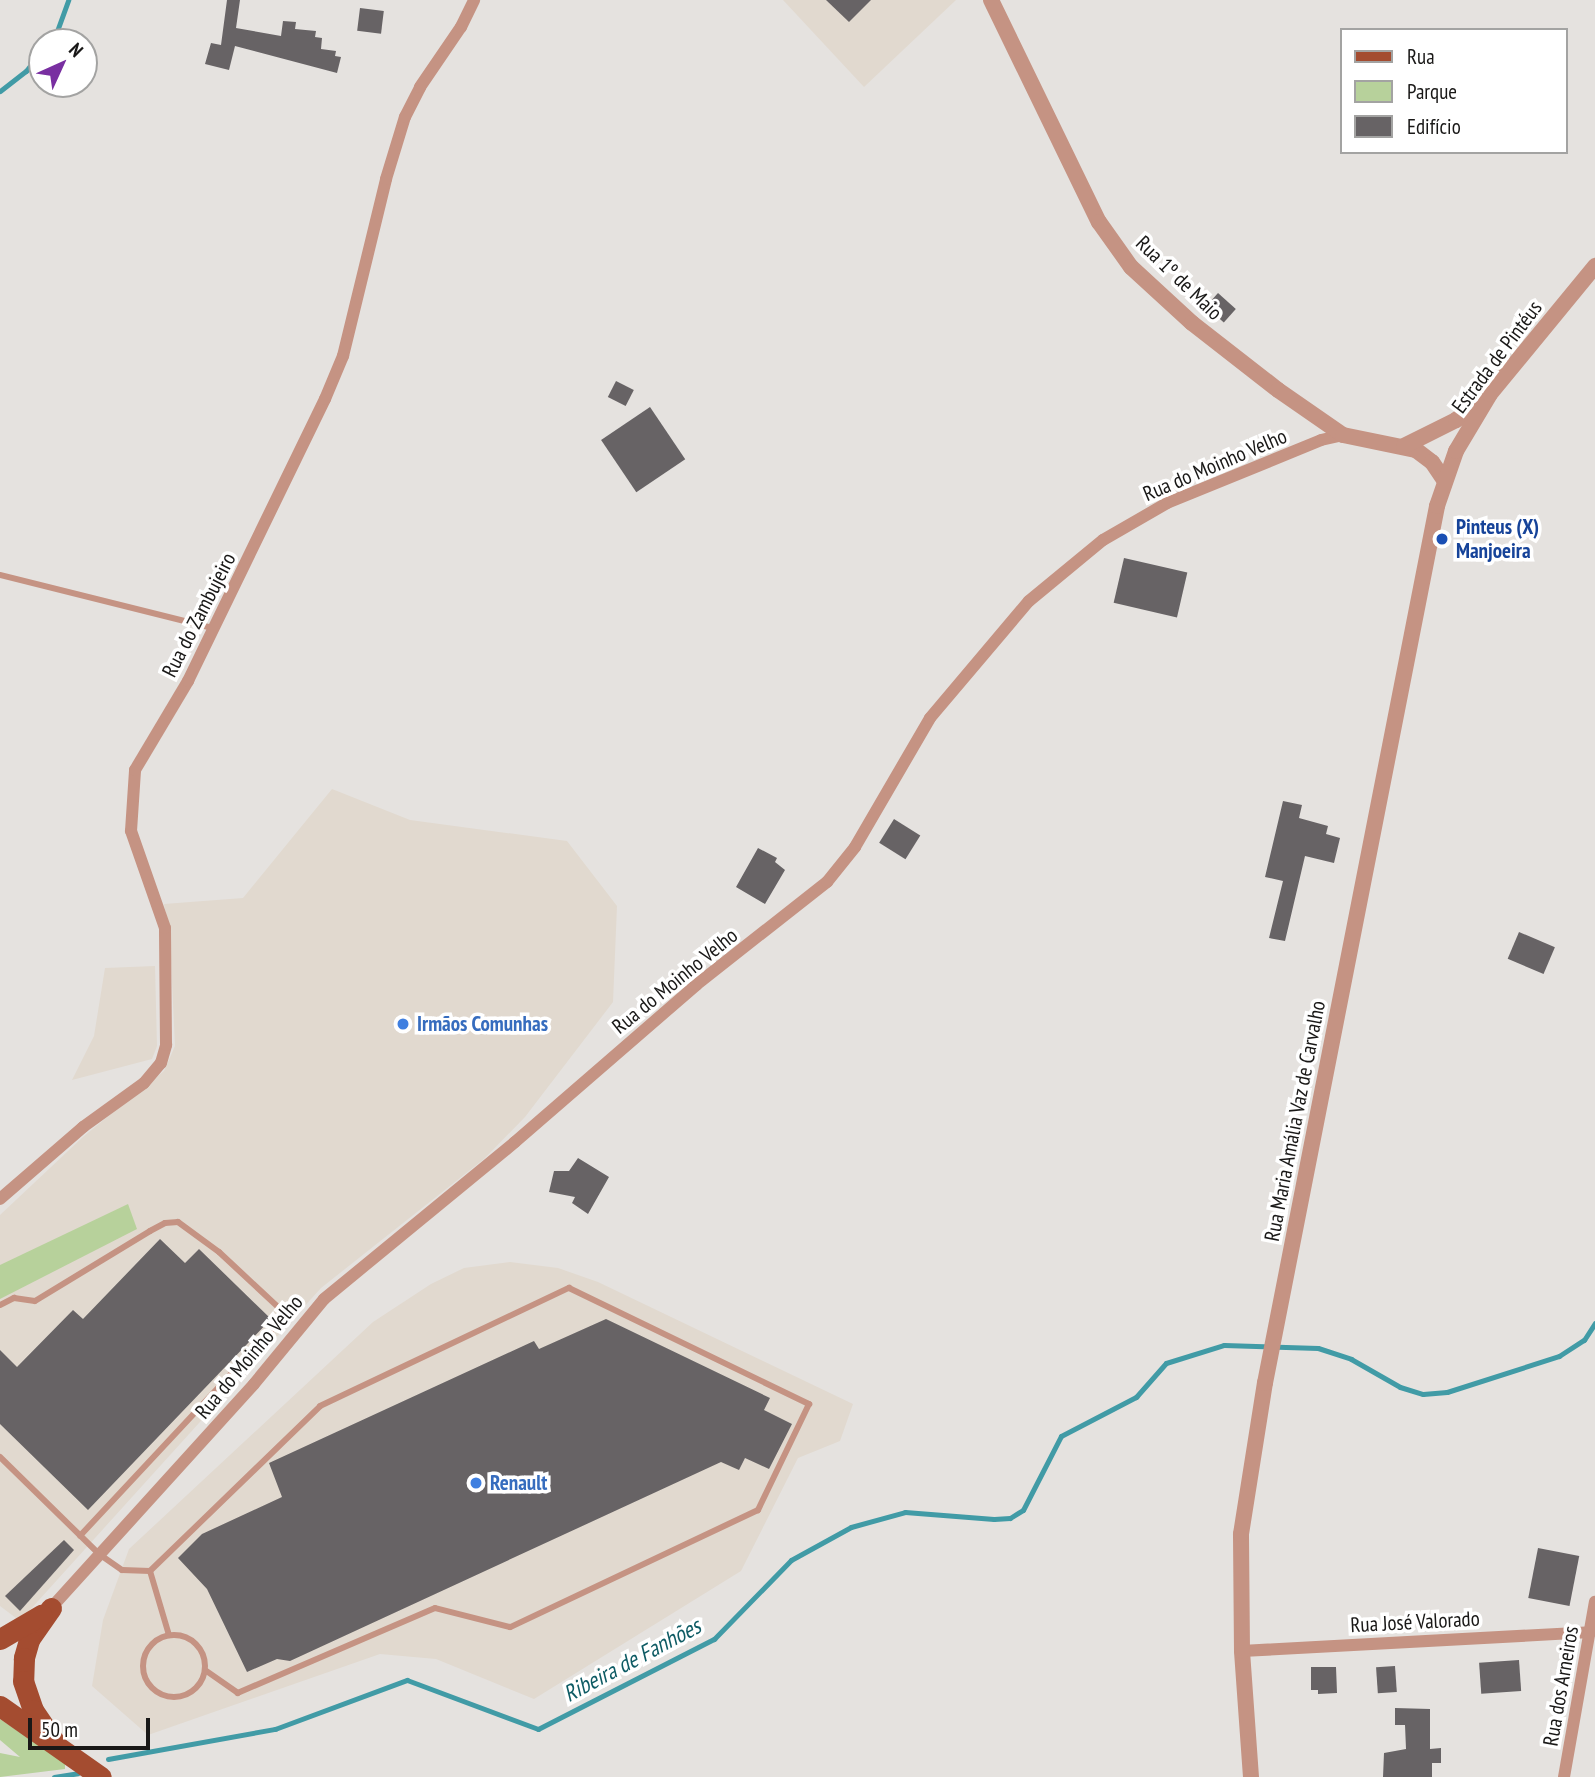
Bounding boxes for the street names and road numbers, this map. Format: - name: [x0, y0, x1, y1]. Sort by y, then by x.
- street label: Rua 1º de Maio: [1131, 231, 1227, 325]
- street label: Estrada de Pintéus: [1447, 296, 1547, 418]
- street label: Rua do Moinho Velho: [1139, 423, 1291, 507]
- street label: Rua do Zambujeiro: [157, 549, 241, 681]
- street label: Rua do Moinho Velho: [607, 923, 743, 1039]
- street label: Rua Maria Amália Vaz de Carvalho: [1259, 998, 1331, 1244]
- street label: Rua do Moinho Velho: [190, 1290, 308, 1424]
- street label: Rua José Valorado: [1349, 1606, 1481, 1638]
- street label: Rua dos Arneiros: [1538, 1624, 1584, 1748]

